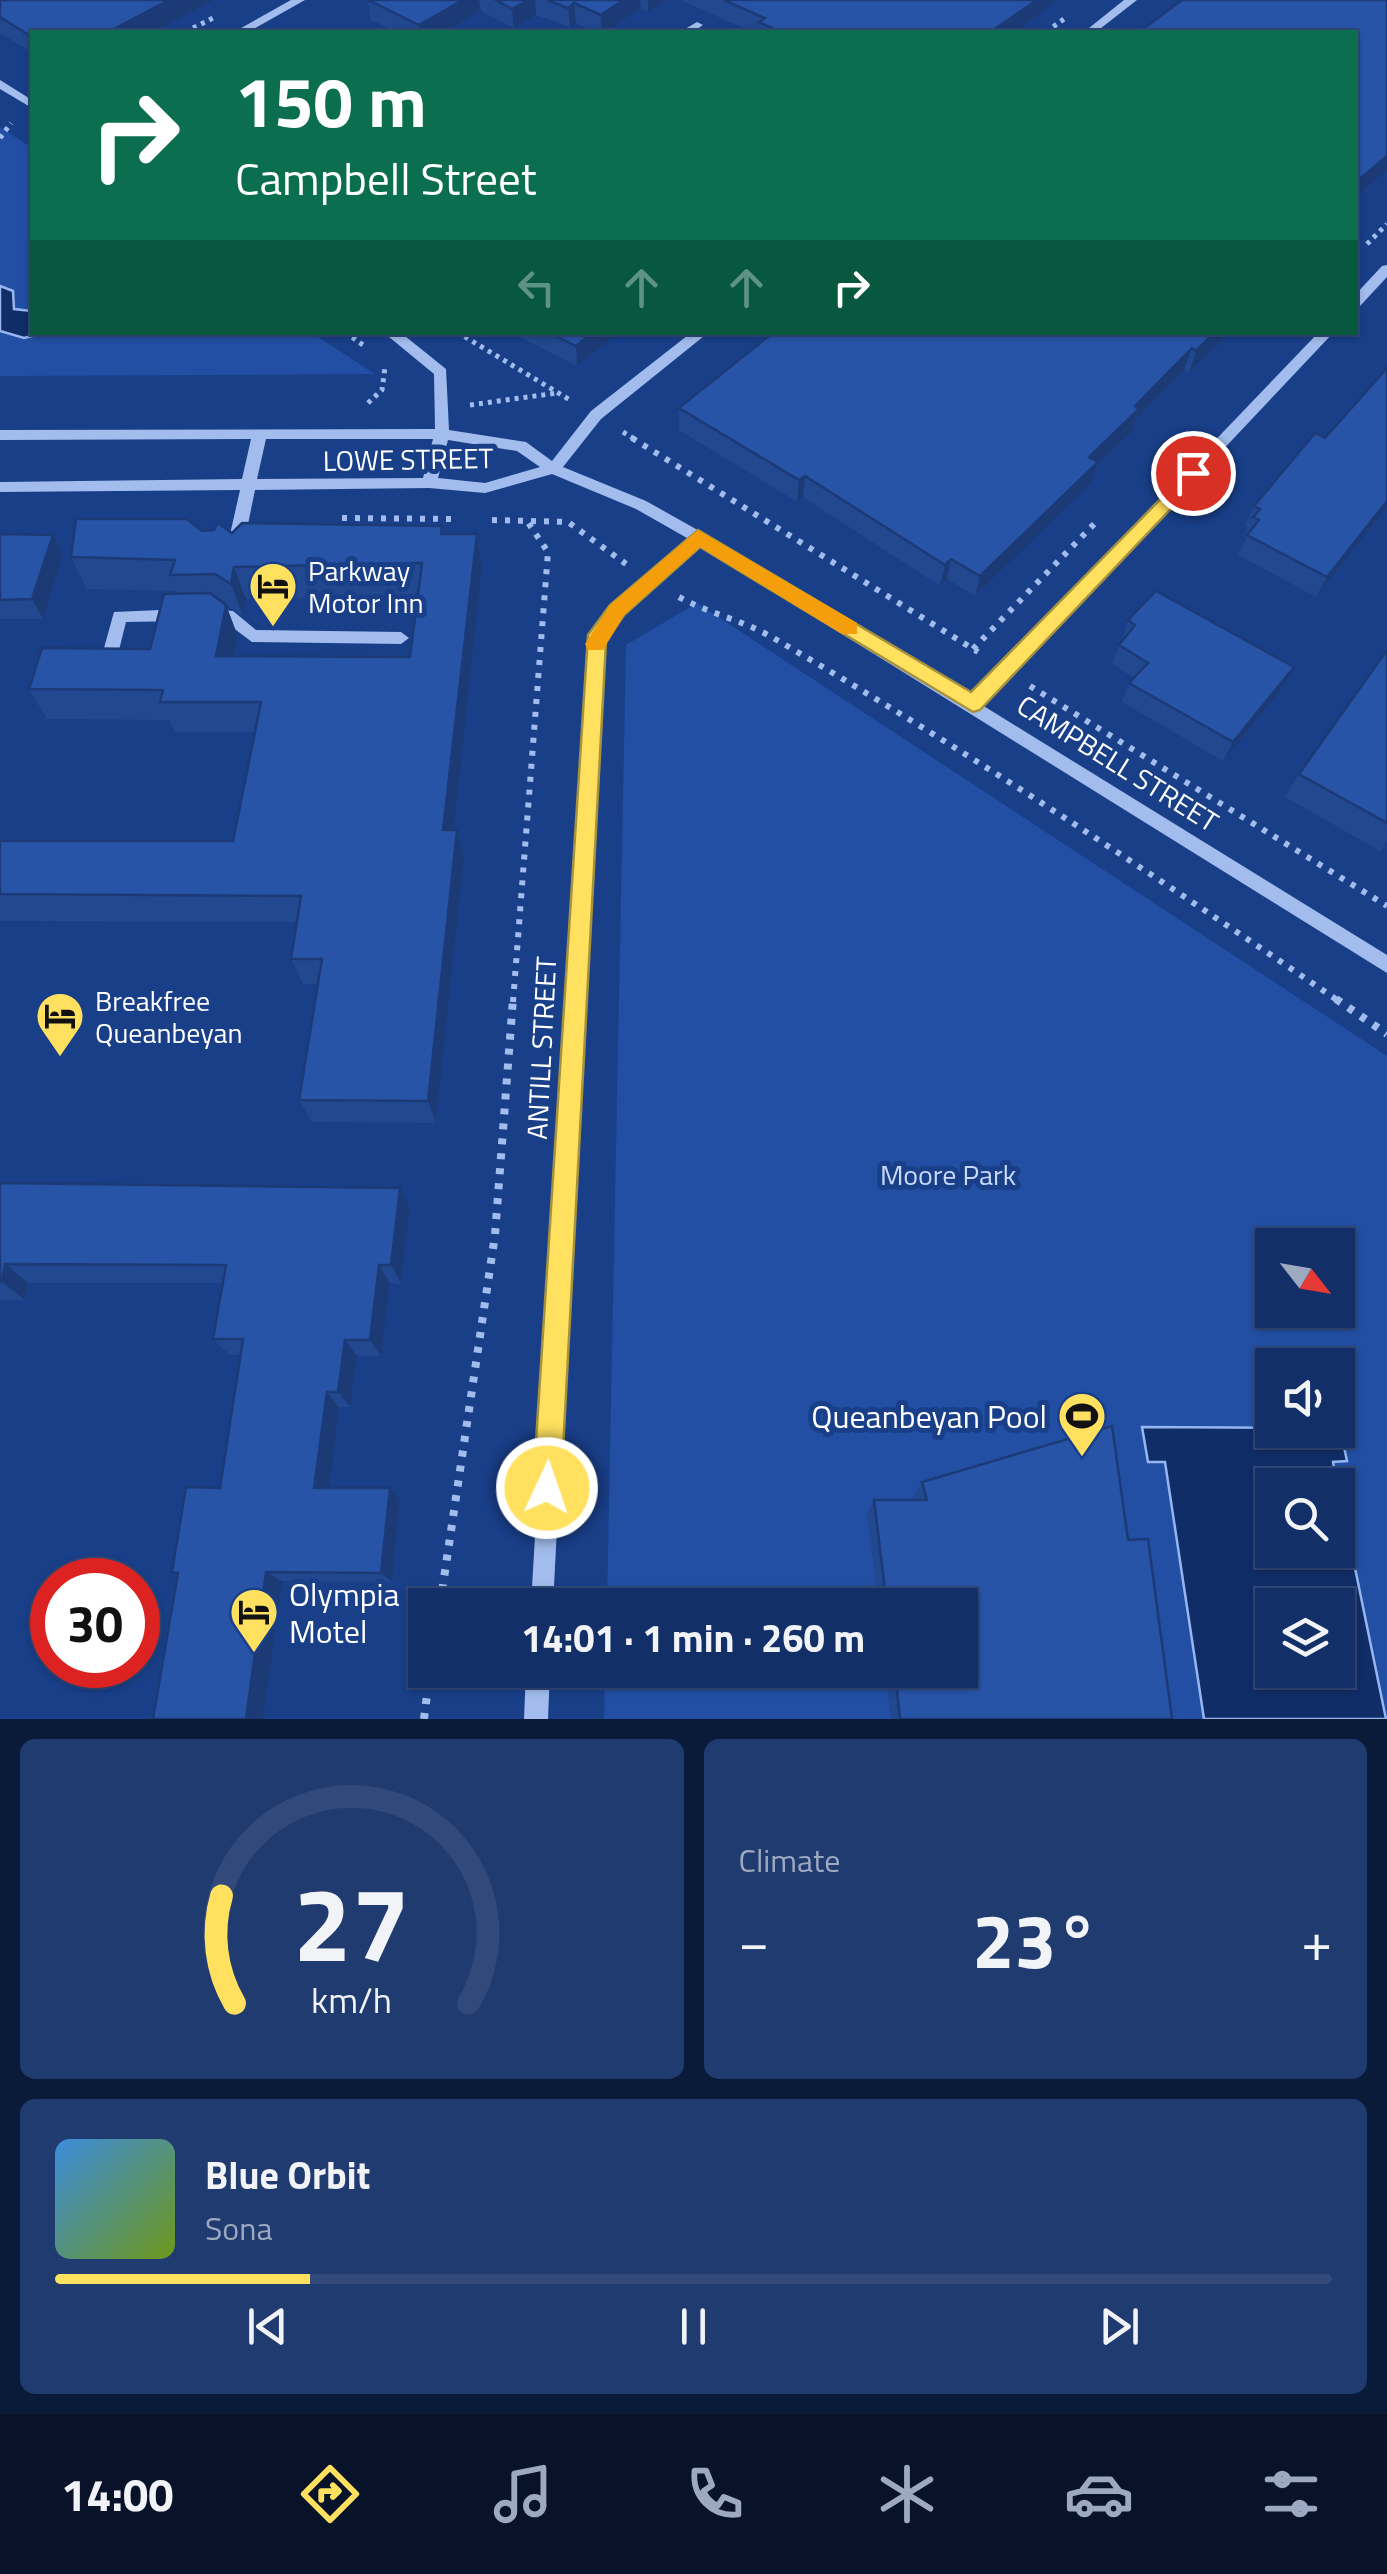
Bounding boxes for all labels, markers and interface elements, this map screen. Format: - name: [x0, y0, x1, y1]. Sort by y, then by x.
- text: 150 m: [235, 48, 427, 154]
- icon: right: [70, 70, 200, 200]
- text: Campbell Street: [235, 144, 536, 212]
- icon: left: [509, 260, 564, 315]
- icon: ahead: [614, 260, 669, 315]
- icon: ahead: [719, 260, 774, 315]
- icon: right: [824, 260, 879, 315]
- pin: [1151, 431, 1236, 516]
- street label: LOWE STREET: [322, 436, 494, 482]
- icon: arrive: [1166, 446, 1221, 501]
- place label: Parkway Motor Inn: [308, 549, 423, 624]
- hotel icon: Parkway Motor Inn: [247, 560, 299, 628]
- street label: CAMPBELL STREET: [1009, 684, 1227, 842]
- street label: ANTILL STREET: [515, 955, 567, 1141]
- place label: Breakfree Queanbeyan: [95, 979, 243, 1054]
- hotel icon: Breakfree Queanbeyan: [34, 990, 86, 1058]
- park label: Moore Park: [880, 1153, 1016, 1196]
- north arrow: [1255, 1228, 1355, 1328]
- map controls: [1255, 1228, 1355, 1688]
- button: sound: [1255, 1348, 1355, 1448]
- sports icon: Queanbeyan Pool: [1056, 1390, 1108, 1458]
- place label: Queanbeyan Pool: [811, 1392, 1047, 1440]
- position arrow: [495, 1436, 599, 1540]
- button: search: [1255, 1468, 1355, 1568]
- speed limit sign: 30: [30, 1558, 160, 1688]
- place label: Olympia Motel: [289, 1570, 400, 1655]
- hotel icon: Olympia Motel: [228, 1586, 280, 1654]
- button: layers: [1255, 1588, 1355, 1688]
- text: 14:01 · 1 min · 260 m: [521, 1609, 865, 1667]
- text: Climate: [739, 1836, 840, 1884]
- text: 27: [294, 1843, 410, 2001]
- text: 23°: [972, 1883, 1098, 1997]
- text: −: [739, 1899, 769, 1982]
- text: +: [1301, 1899, 1332, 1982]
- text: km/h: [311, 1972, 392, 2027]
- text: Blue Orbit: [205, 2146, 370, 2204]
- text: Sona: [205, 2204, 272, 2252]
- icon: previous: [240, 2299, 295, 2354]
- icon: pause: [666, 2299, 721, 2354]
- icon: next: [1092, 2299, 1147, 2354]
- icon: directions: [295, 2459, 365, 2529]
- icon: music: [488, 2459, 558, 2529]
- icon: phone: [680, 2459, 750, 2529]
- icon: climate: [872, 2459, 942, 2529]
- icon: car: [1064, 2459, 1134, 2529]
- icon: filters: [1256, 2459, 1326, 2529]
- text: 14:00: [61, 2460, 173, 2528]

